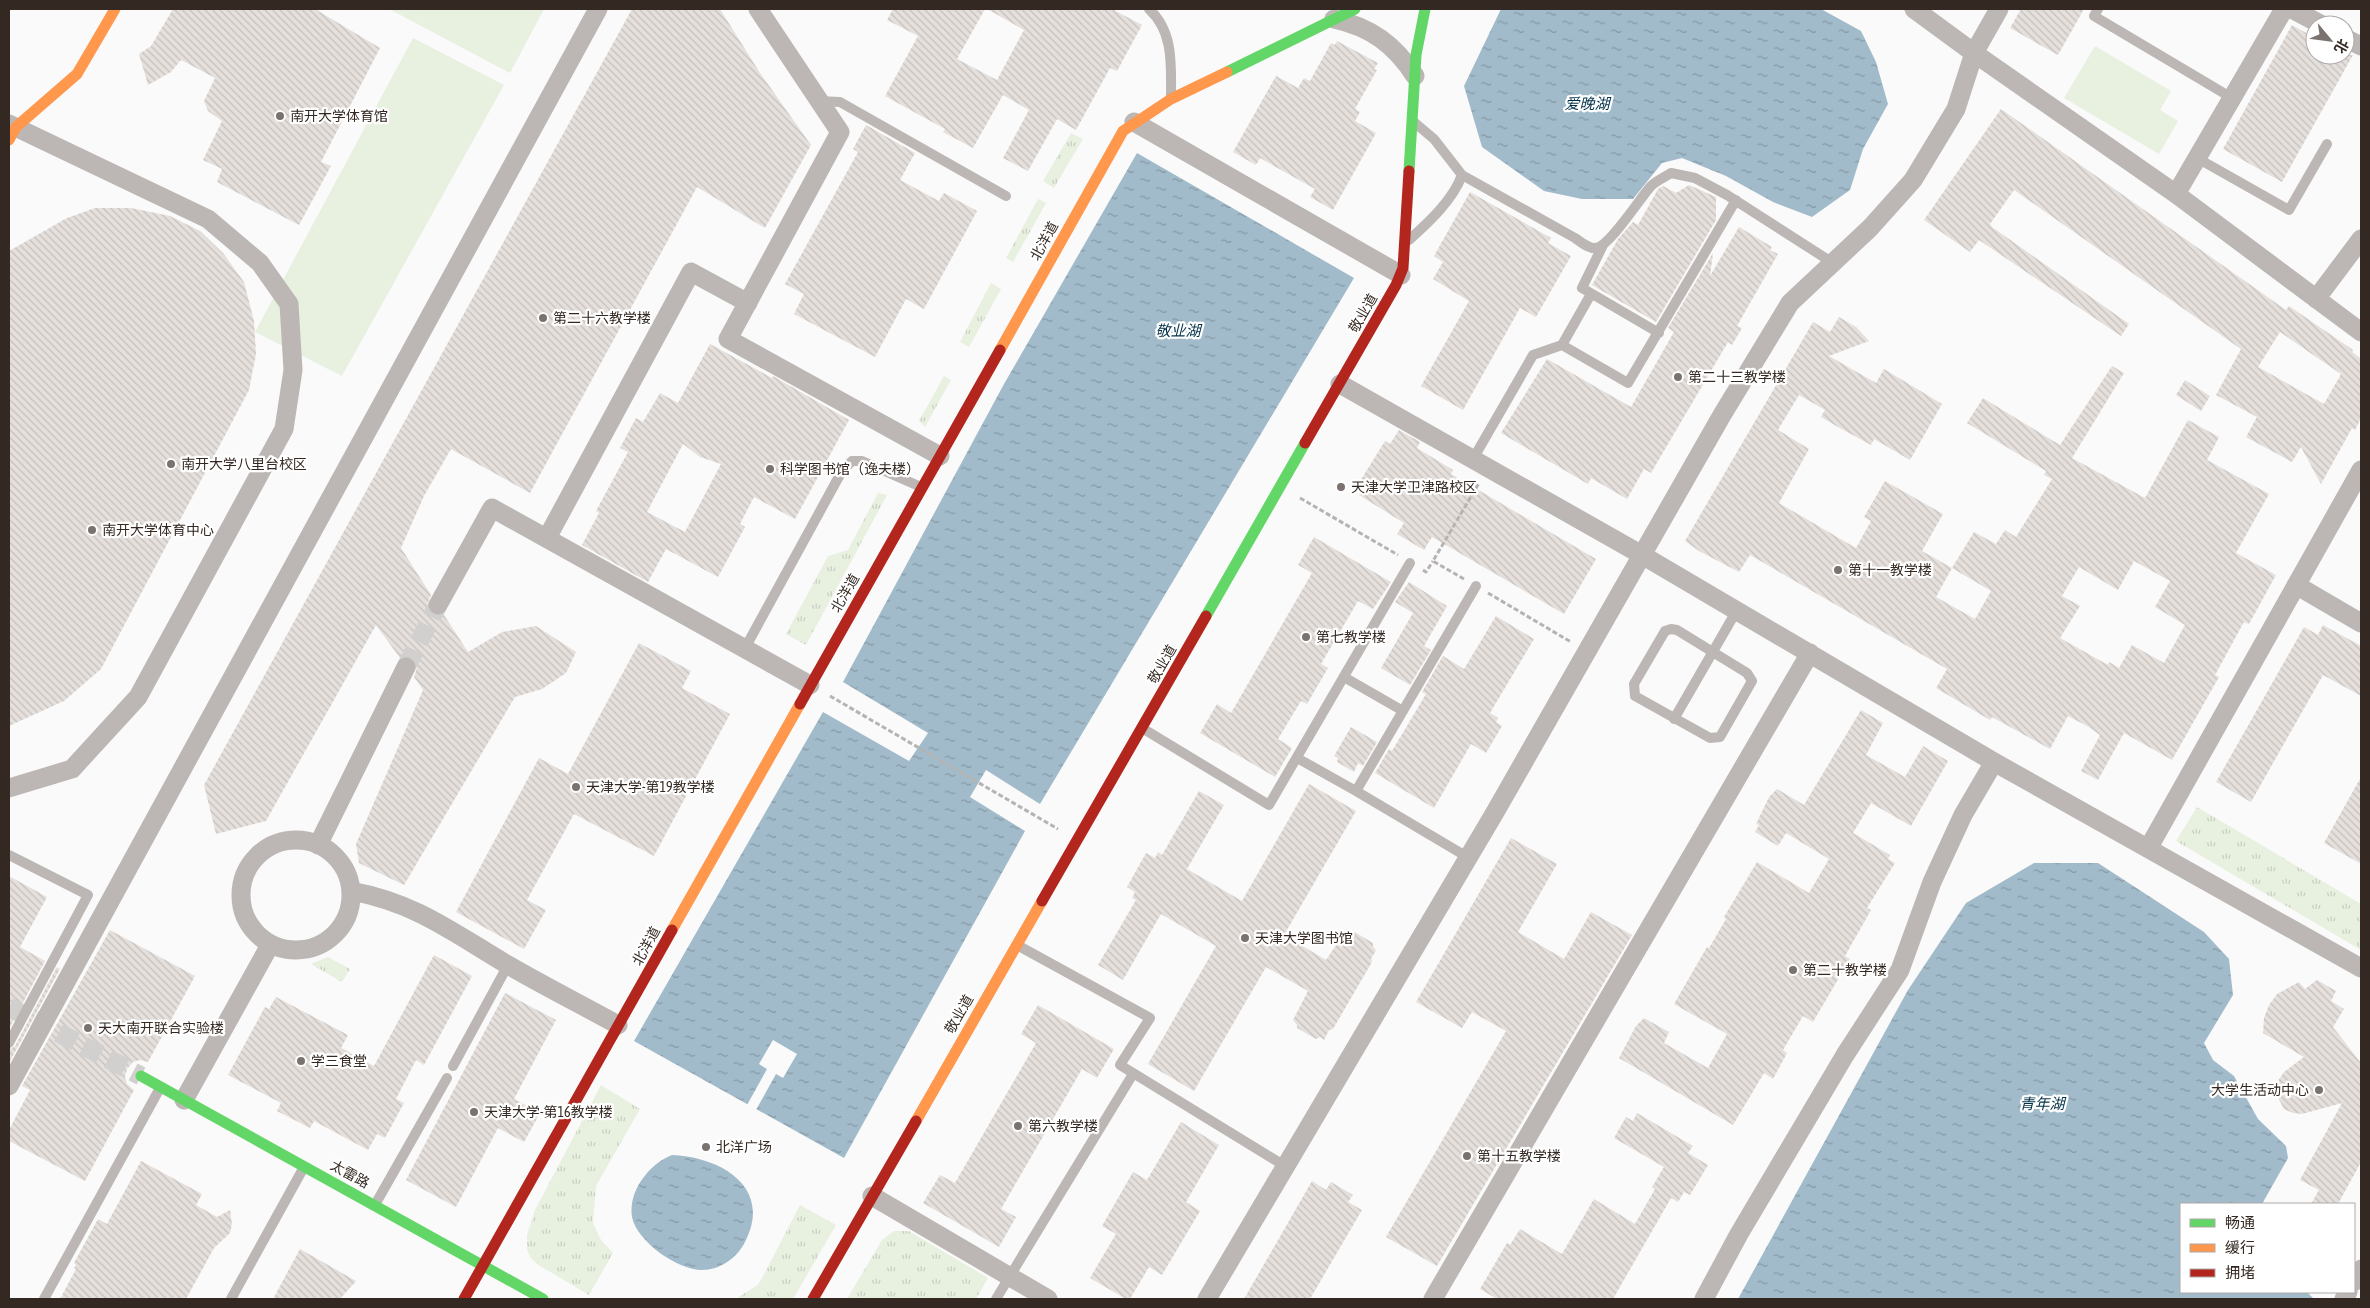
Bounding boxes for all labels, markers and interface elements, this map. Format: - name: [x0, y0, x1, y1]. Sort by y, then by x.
- north arrow: [2305, 15, 2355, 65]
- text: 北: [2331, 36, 2352, 56]
- water label: 爱晚湖: [1564, 95, 1611, 112]
- place label: 南开大学体育馆: [290, 108, 388, 124]
- marker: 南开大学体育馆: [274, 110, 286, 122]
- street label: 北洋道: [1027, 219, 1061, 263]
- street label: 敬业道: [1346, 291, 1380, 335]
- place label: 第二十六教学楼: [553, 310, 651, 326]
- marker: 第二十六教学楼: [537, 312, 549, 324]
- water label: 敬业湖: [1155, 322, 1202, 339]
- place label: 第二十三教学楼: [1688, 369, 1786, 385]
- marker: 第二十三教学楼: [1672, 371, 1684, 383]
- place label: 南开大学八里台校区: [181, 456, 307, 472]
- marker: 南开大学八里台校区: [165, 458, 177, 470]
- place label: 科学图书馆（逸夫楼）: [780, 461, 920, 477]
- marker: 科学图书馆（逸夫楼）: [764, 463, 776, 475]
- place label: 天津大学卫津路校区: [1351, 479, 1477, 495]
- marker: 天津大学卫津路校区: [1335, 481, 1347, 493]
- place label: 南开大学体育中心: [102, 522, 214, 538]
- marker: 南开大学体育中心: [86, 524, 98, 536]
- place label: 第十一教学楼: [1848, 562, 1932, 578]
- marker: 第十一教学楼: [1832, 564, 1844, 576]
- street label: 北洋道: [828, 571, 862, 615]
- place label: 第七教学楼: [1316, 629, 1386, 645]
- marker: 第七教学楼: [1300, 631, 1312, 643]
- street label: 敬业道: [1145, 642, 1179, 686]
- place label: 天津大学-第19教学楼: [586, 779, 715, 795]
- marker: 天津大学-第19教学楼: [570, 781, 582, 793]
- street label: 北洋道: [629, 924, 663, 968]
- place label: 天津大学图书馆: [1255, 930, 1353, 946]
- marker: 天津大学图书馆: [1239, 932, 1251, 944]
- place label: 第二十教学楼: [1803, 962, 1887, 978]
- marker: 第二十教学楼: [1787, 964, 1799, 976]
- street label: 敬业道: [942, 992, 976, 1036]
- place label: 天大南开联合实验楼: [98, 1020, 224, 1036]
- marker: 天大南开联合实验楼: [82, 1022, 94, 1034]
- place label: 学三食堂: [311, 1053, 367, 1069]
- marker: 学三食堂: [295, 1055, 307, 1067]
- place label: 大学生活动中心: [2211, 1082, 2309, 1098]
- marker: 大学生活动中心: [2313, 1084, 2325, 1096]
- water label: 青年湖: [2019, 1095, 2066, 1112]
- place label: 天津大学-第16教学楼: [484, 1104, 613, 1120]
- marker: 天津大学-第16教学楼: [468, 1106, 480, 1118]
- place label: 第六教学楼: [1028, 1118, 1098, 1134]
- marker: 第六教学楼: [1012, 1120, 1024, 1132]
- place label: 北洋广场: [716, 1139, 772, 1155]
- marker: 北洋广场: [700, 1141, 712, 1153]
- place label: 第十五教学楼: [1477, 1148, 1561, 1164]
- marker: 第十五教学楼: [1461, 1150, 1473, 1162]
- street label: 太雷路: [328, 1157, 372, 1191]
- legend: [2180, 1203, 2355, 1293]
- text: 畅通: [2225, 1214, 2255, 1231]
- text: 缓行: [2225, 1239, 2255, 1256]
- text: 拥堵: [2225, 1264, 2255, 1281]

